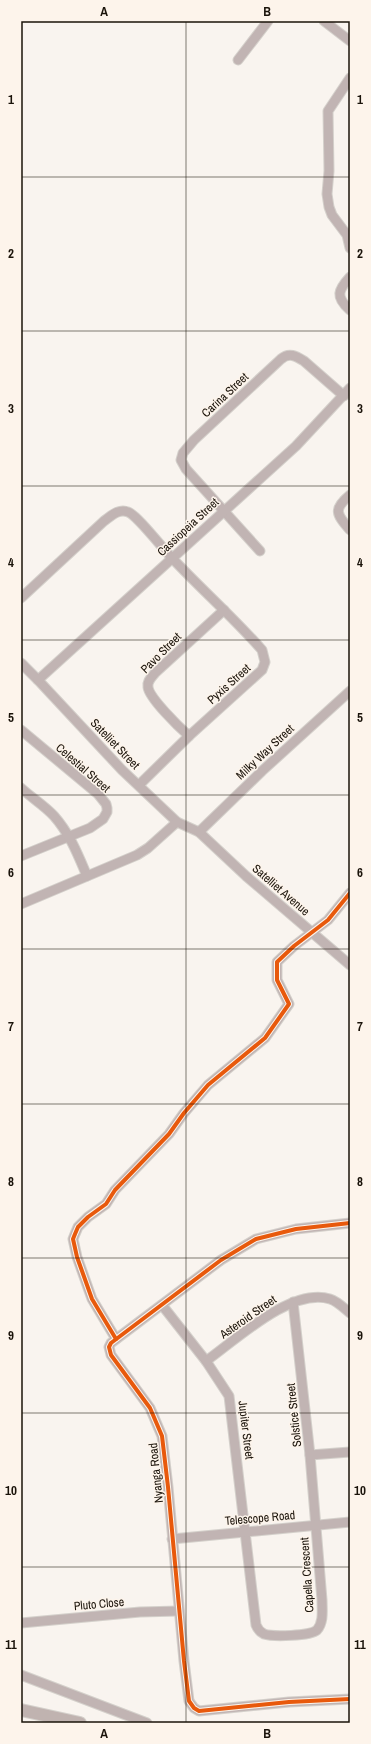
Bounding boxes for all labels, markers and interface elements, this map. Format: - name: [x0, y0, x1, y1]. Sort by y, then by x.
- text: A: [100, 3, 108, 20]
- text: B: [263, 3, 271, 20]
- text: 1: [8, 91, 14, 108]
- text: 1: [357, 91, 363, 108]
- text: 2: [8, 245, 14, 262]
- text: 2: [357, 245, 363, 262]
- street label: Carina Street: [198, 369, 252, 421]
- text: 3: [8, 400, 14, 417]
- text: 3: [357, 400, 363, 417]
- street label: Cassiopeia Street: [154, 494, 222, 560]
- text: 4: [8, 554, 14, 571]
- text: 4: [357, 554, 363, 571]
- street label: Pavo Street: [137, 629, 185, 677]
- street label: Pyxis Street: [204, 660, 254, 708]
- text: 5: [8, 709, 14, 726]
- text: 5: [357, 709, 363, 726]
- street label: Satelliet Street: [87, 715, 143, 773]
- street label: Milky Way Street: [232, 721, 298, 783]
- street label: Celestial Street: [52, 740, 114, 796]
- street label: Satelliet Avenue: [249, 861, 313, 919]
- text: 6: [8, 864, 14, 881]
- text: 6: [357, 864, 363, 881]
- text: 7: [8, 1018, 14, 1035]
- text: 7: [357, 1018, 363, 1035]
- text: 8: [8, 1173, 14, 1190]
- text: 8: [357, 1173, 363, 1190]
- street label: Asteroid Street: [216, 1291, 280, 1343]
- text: 9: [8, 1327, 14, 1344]
- text: 9: [357, 1327, 363, 1344]
- street label: Solstice Street: [283, 1382, 305, 1448]
- street label: Jupiter Street: [234, 1400, 258, 1461]
- street label: Nyanga Road: [145, 1442, 167, 1504]
- text: 10: [5, 1482, 17, 1499]
- text: 10: [354, 1482, 366, 1499]
- street label: Telescope Road: [224, 1507, 296, 1529]
- street label: Capella Crescent: [296, 1537, 318, 1613]
- street label: Pluto Close: [73, 1594, 125, 1614]
- text: 11: [5, 1636, 17, 1653]
- text: 11: [354, 1636, 366, 1653]
- text: A: [100, 1725, 108, 1742]
- text: B: [263, 1725, 271, 1742]

